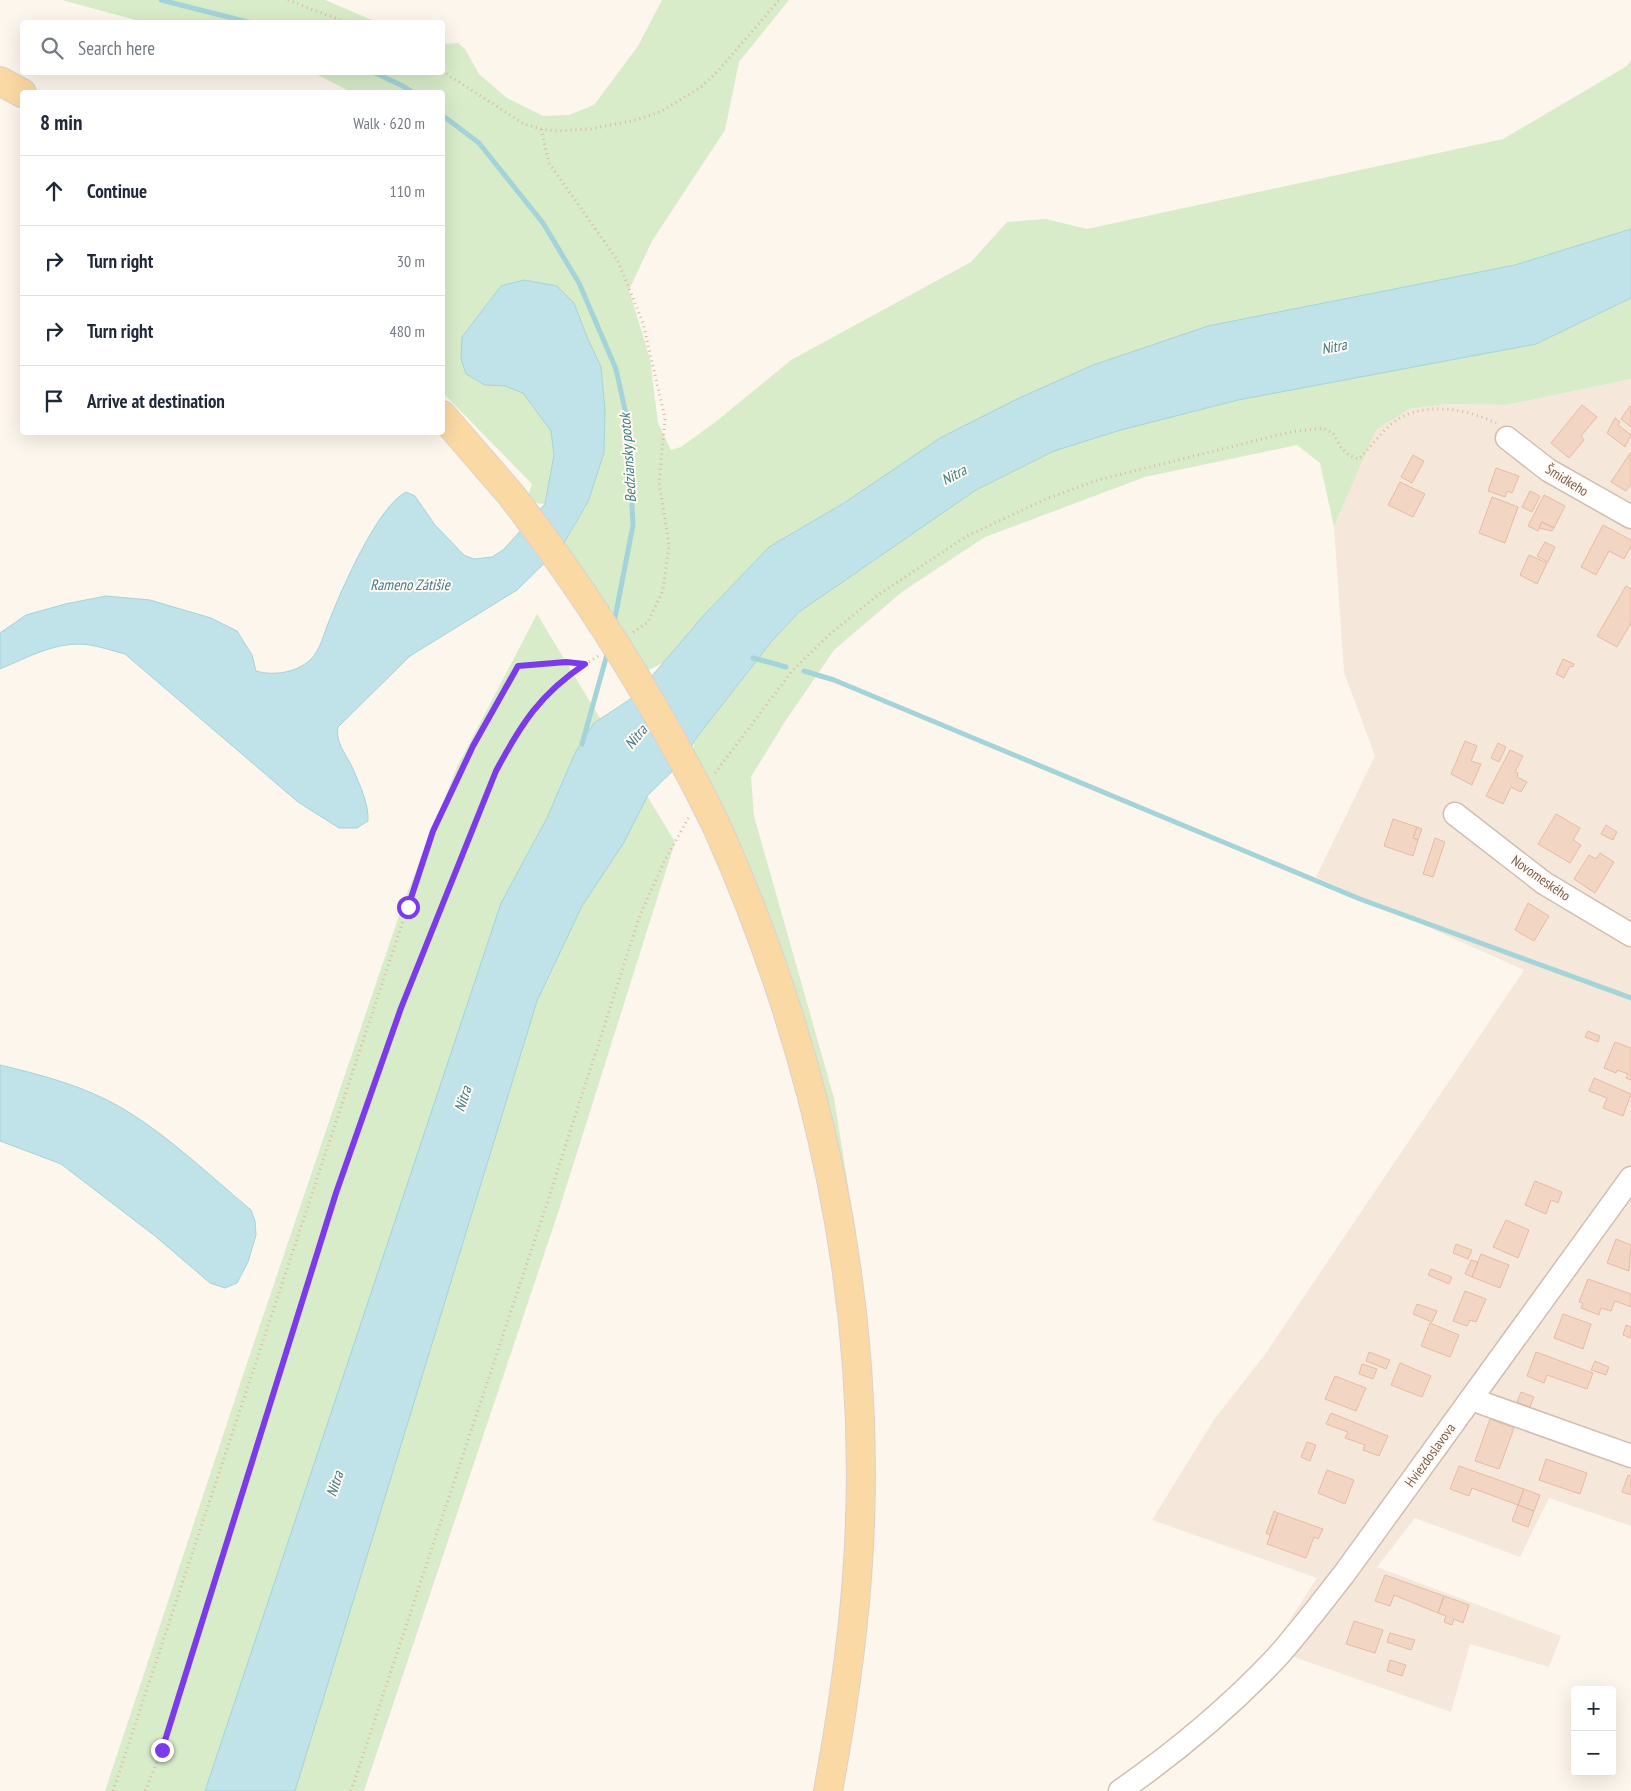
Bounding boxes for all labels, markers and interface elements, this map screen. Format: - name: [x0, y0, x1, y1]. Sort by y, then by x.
- search box: [20, 20, 445, 75]
- icon: search: [38, 34, 66, 62]
- text: Search here: [78, 36, 155, 60]
- text: 8 min: [40, 109, 82, 136]
- text: Walk · 620 m: [353, 113, 425, 133]
- icon: ahead: [40, 177, 68, 205]
- text: Continue: [87, 179, 147, 203]
- text: 110 m: [390, 181, 425, 201]
- icon: right: [40, 247, 68, 275]
- text: Turn right: [87, 249, 153, 273]
- text: 30 m: [397, 251, 425, 271]
- icon: right: [40, 317, 68, 345]
- text: Turn right: [87, 319, 153, 343]
- text: 480 m: [390, 321, 425, 341]
- water label: Nitra: [1320, 335, 1349, 358]
- icon: arrive: [40, 387, 68, 415]
- text: Arrive at destination: [87, 389, 225, 413]
- water label: Bedziansky potok: [615, 411, 640, 503]
- water label: Nitra: [938, 460, 970, 489]
- street label: Šmidkeho: [1542, 460, 1592, 500]
- water label: Rameno Zátišie: [370, 575, 451, 594]
- water label: Nitra: [620, 720, 652, 753]
- street label: Novomeského: [1508, 851, 1574, 905]
- route start: [397, 896, 420, 919]
- water label: Nitra: [450, 1083, 476, 1114]
- street label: Hviezdoslavova: [1401, 1419, 1459, 1491]
- water label: Nitra: [322, 1468, 348, 1499]
- map controls: [1571, 1686, 1616, 1776]
- button: +: [1571, 1686, 1616, 1731]
- button: −: [1571, 1731, 1616, 1776]
- route end: [151, 1739, 174, 1762]

